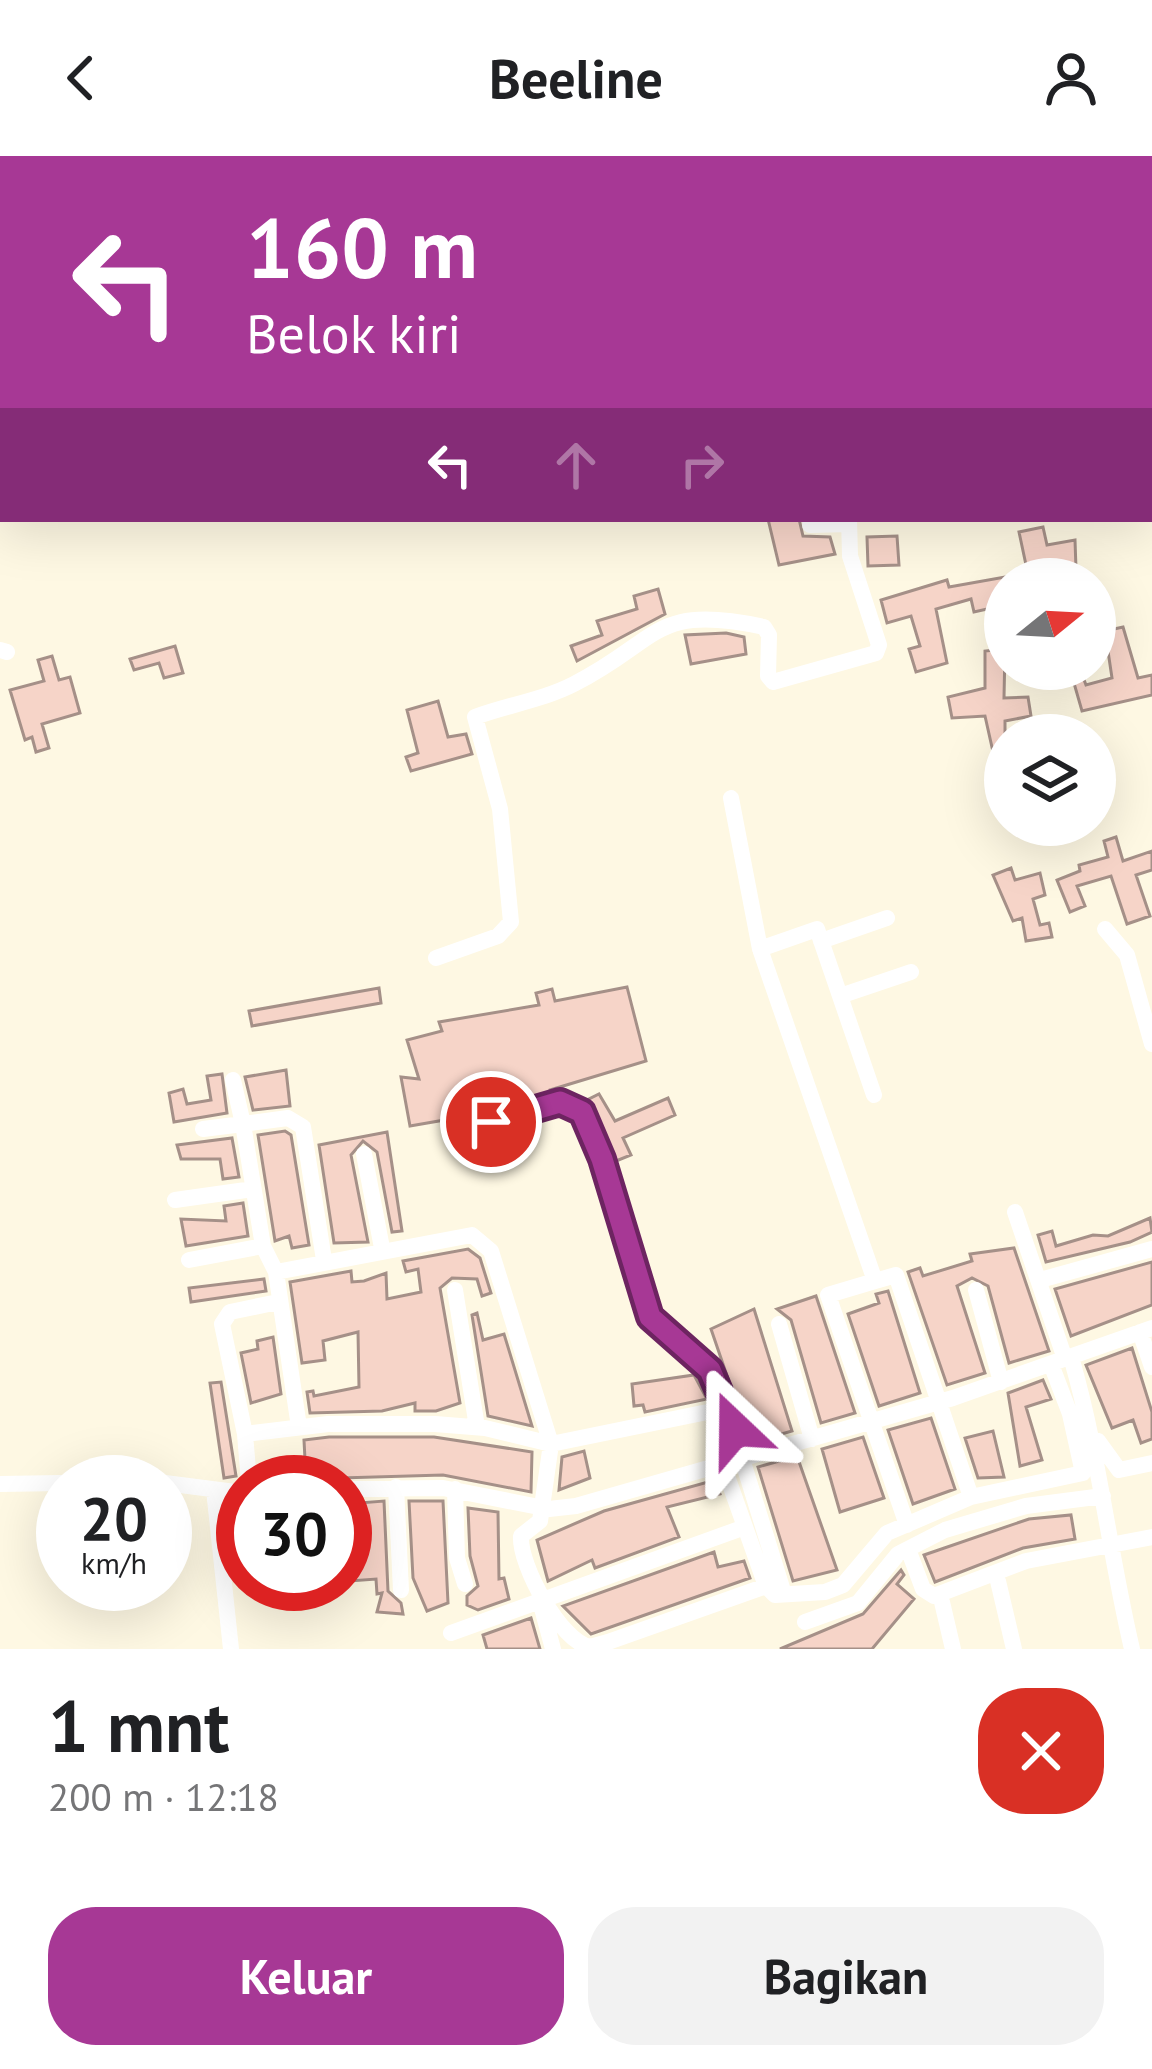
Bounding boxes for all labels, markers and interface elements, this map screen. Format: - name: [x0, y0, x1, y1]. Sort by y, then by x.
- text: Beeline: [489, 43, 663, 113]
- icon: back: [48, 45, 114, 111]
- icon: person: [1038, 45, 1104, 111]
- text: 160 m: [246, 192, 478, 301]
- icon: left: [48, 204, 204, 360]
- text: Belok kiri: [246, 298, 462, 368]
- icon: left: [417, 432, 483, 498]
- icon: ahead: [543, 432, 609, 498]
- icon: right: [669, 432, 735, 498]
- north arrow: [984, 558, 1116, 690]
- map controls: [984, 558, 1116, 846]
- button: layers: [984, 714, 1116, 846]
- pin: [440, 1071, 542, 1173]
- icon: arrive: [458, 1089, 524, 1155]
- position arrow: [672, 1366, 798, 1492]
- speed limit sign: 30: [216, 1455, 372, 1611]
- text: 20: [80, 1479, 148, 1557]
- text: km/h: [81, 1543, 147, 1582]
- text: 1 mnt: [48, 1679, 229, 1772]
- button: close: [978, 1688, 1104, 1814]
- text: 200 m · 12:18: [48, 1771, 279, 1822]
- button: Keluar: [48, 1907, 564, 2045]
- button: Bagikan: [588, 1907, 1104, 2045]

